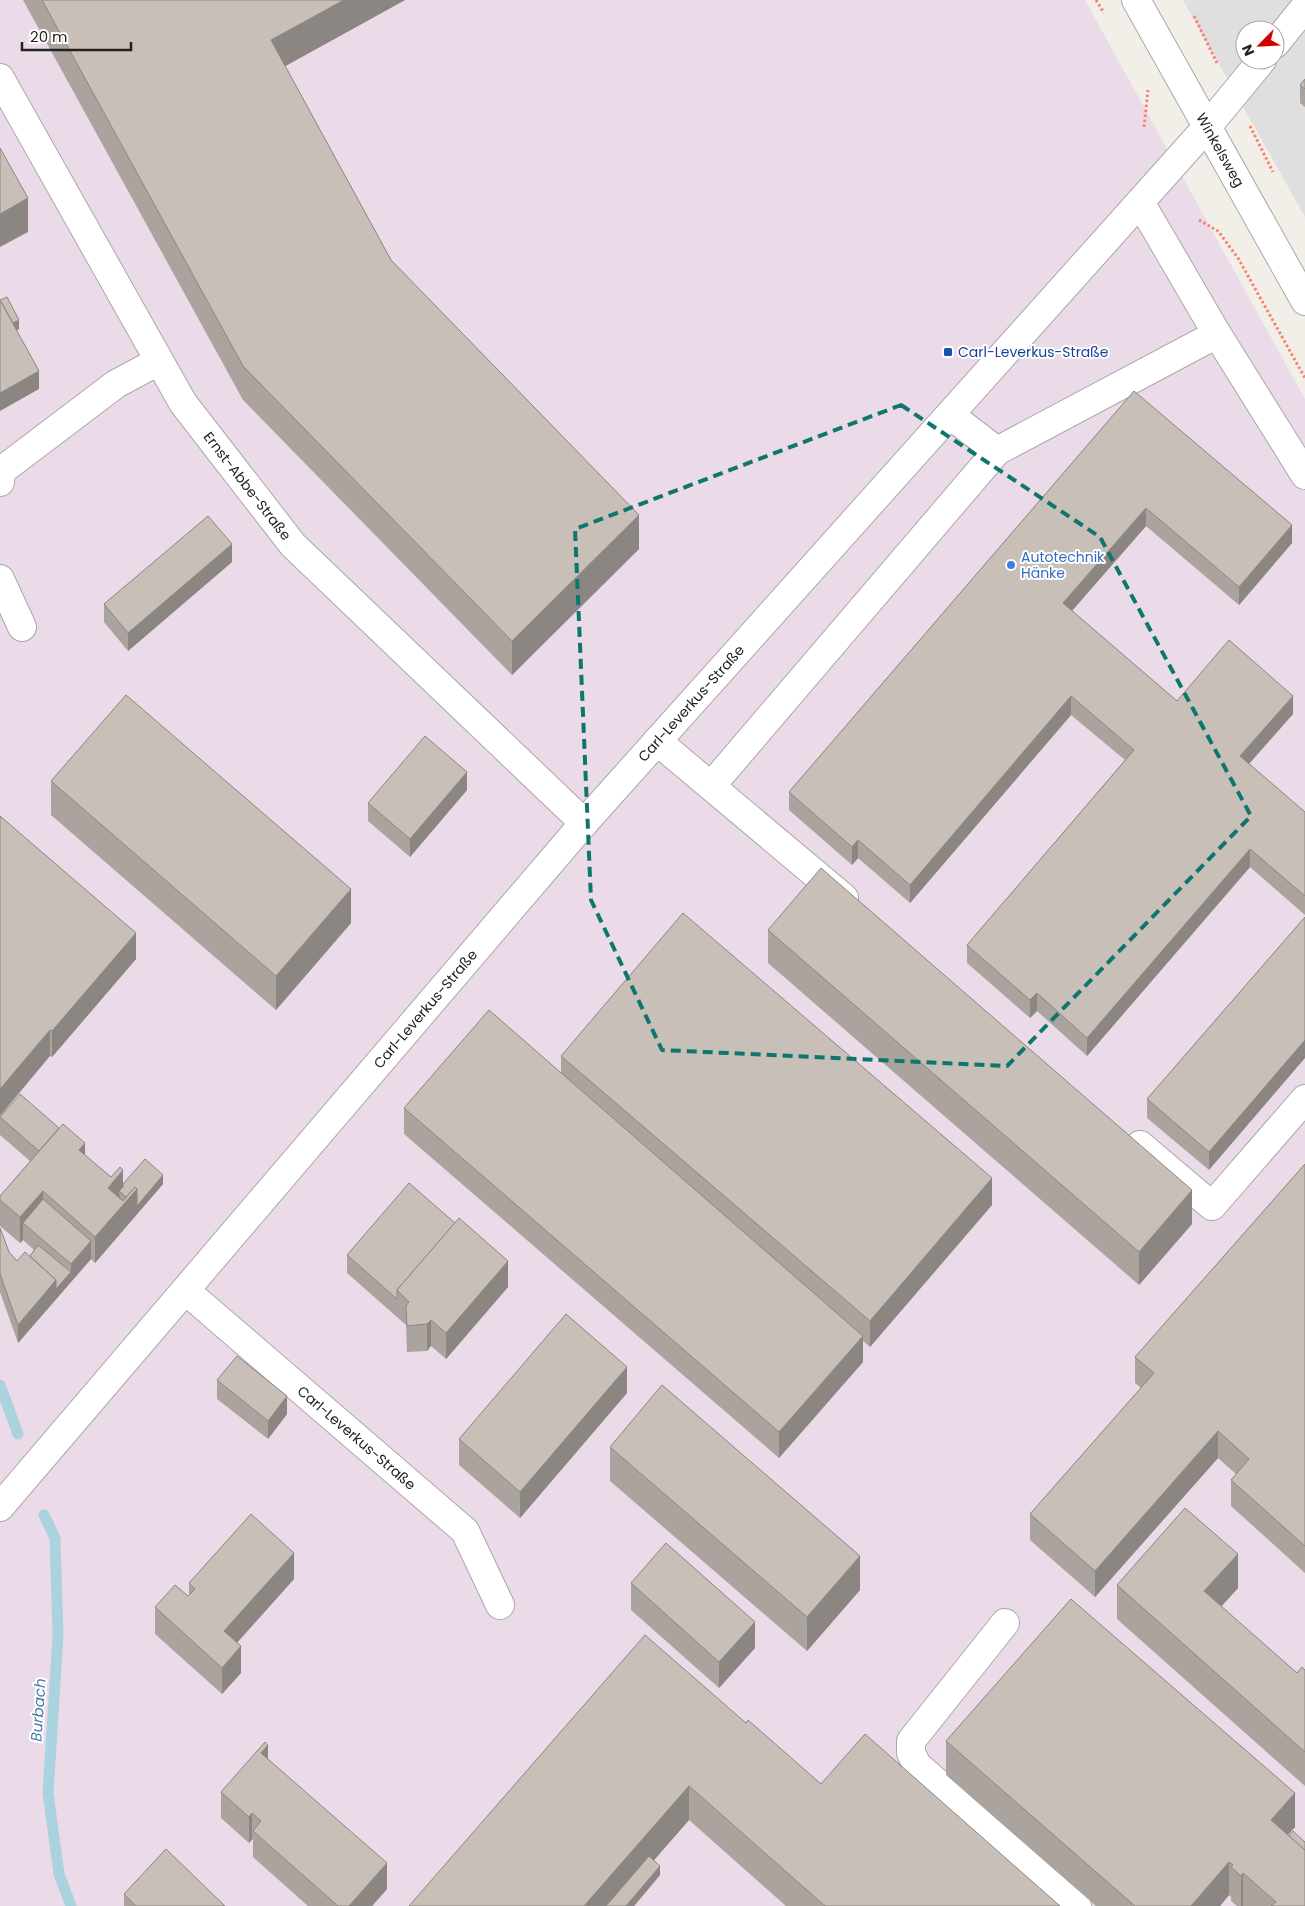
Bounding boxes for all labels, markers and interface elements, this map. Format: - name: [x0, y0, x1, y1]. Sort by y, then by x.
- scale bar: [22, 20, 131, 52]
- north arrow: [1235, 20, 1285, 70]
- text: 20 m: [30, 26, 68, 47]
- text: N: [1237, 41, 1259, 59]
- street label: Winkelsweg: [1191, 109, 1249, 191]
- place label: Carl-Leverkus-Straße: [958, 342, 1109, 362]
- marker: Carl-Leverkus-Straße: [942, 346, 954, 358]
- street label: Ernst-Abbe-Straße: [199, 427, 296, 545]
- place label: Autotechnik Hänke: [1021, 547, 1105, 583]
- marker: Autotechnik Hänke: [1005, 559, 1017, 571]
- street label: Carl-Leverkus-Straße: [633, 640, 749, 766]
- street label: Carl-Leverkus-Straße: [369, 945, 482, 1073]
- street label: Carl-Leverkus-Straße: [293, 1381, 420, 1495]
- water label: Burbach: [25, 1678, 51, 1742]

